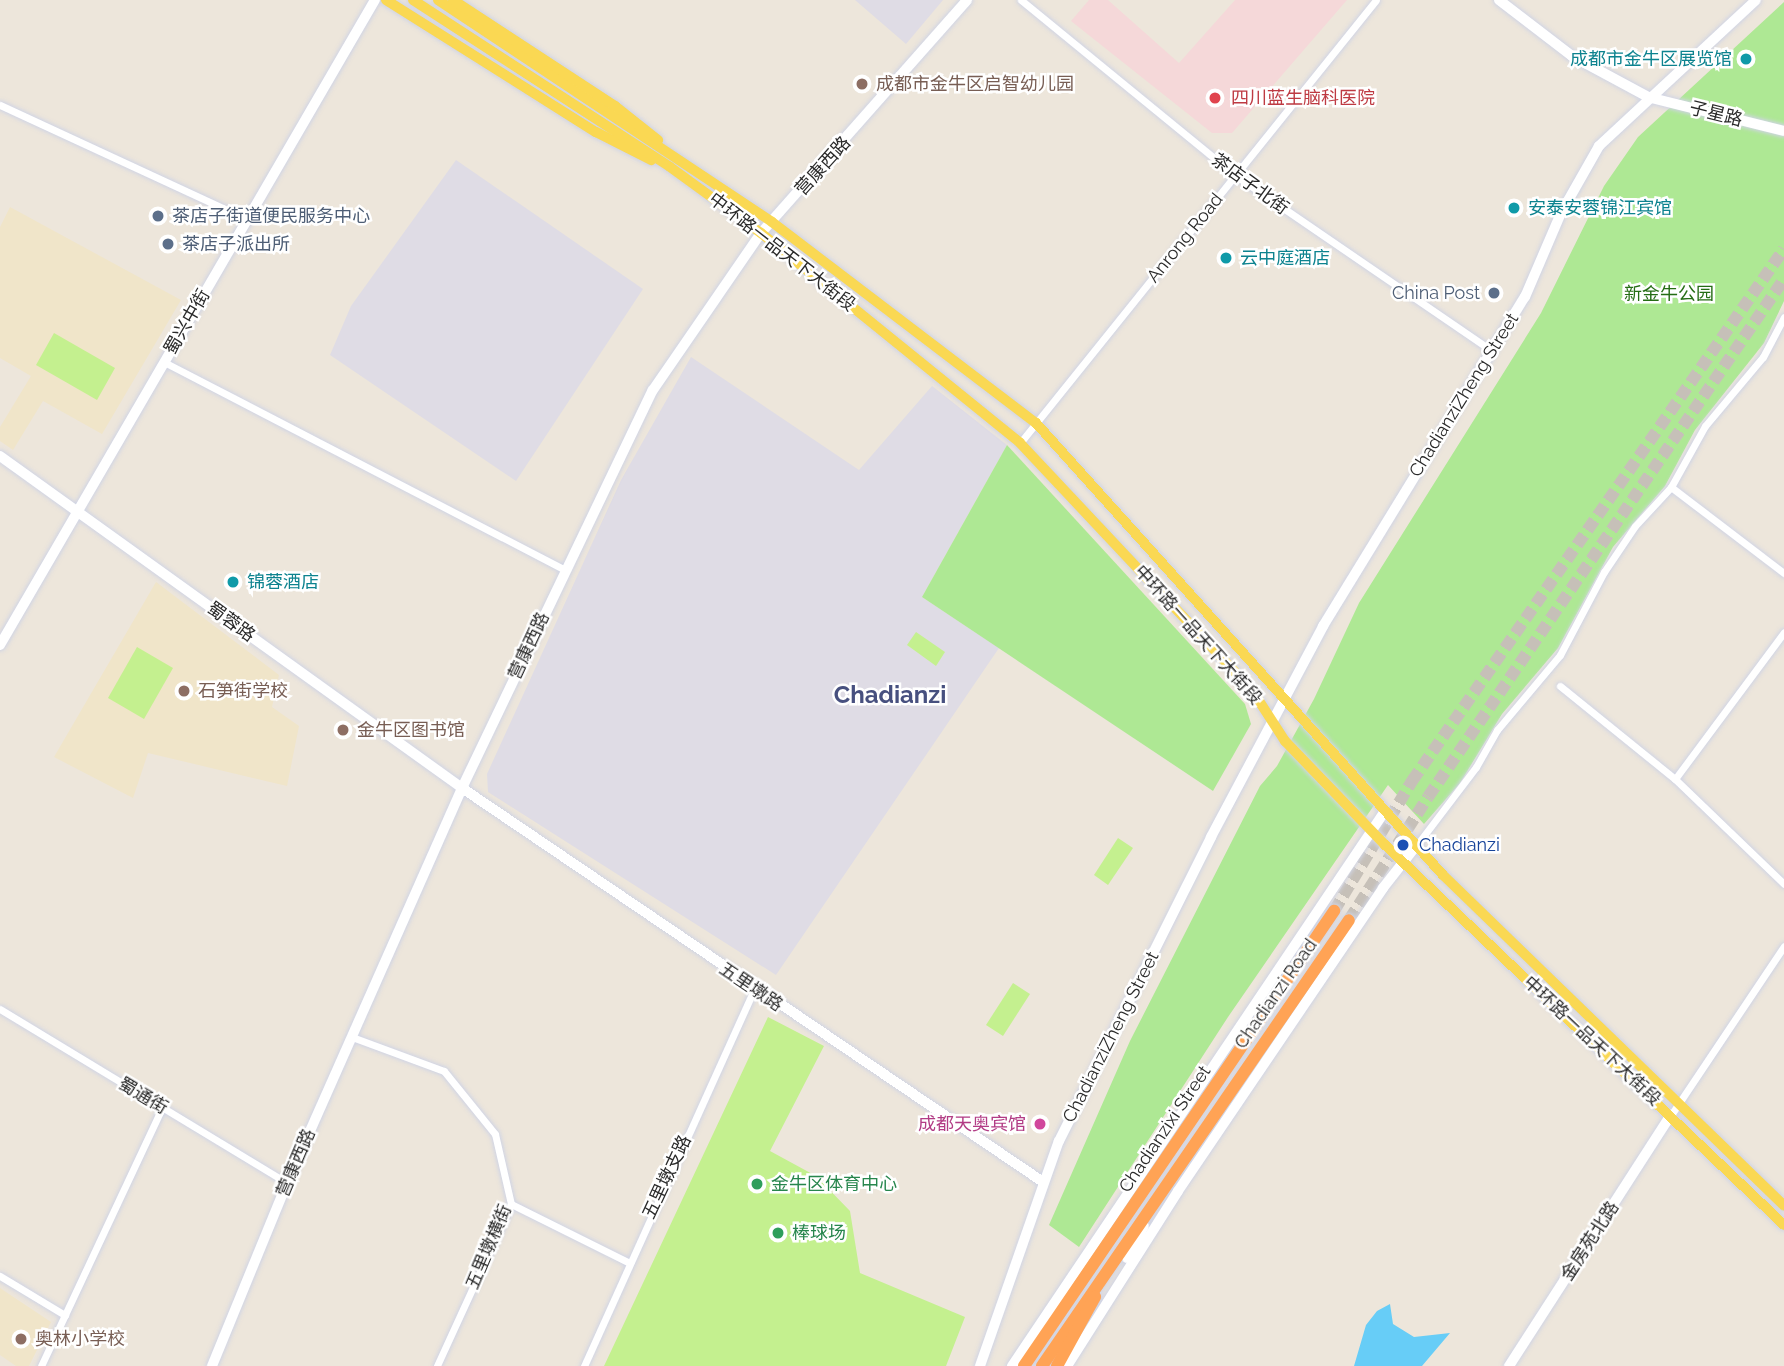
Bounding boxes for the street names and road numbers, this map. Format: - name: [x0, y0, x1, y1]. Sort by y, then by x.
- street label: 子星路: [1687, 97, 1745, 131]
- street label: 营康西路: [791, 132, 855, 200]
- street label: 茶店子北街: [1207, 149, 1293, 219]
- street label: 中环路一品天下大街段: [704, 188, 860, 316]
- street label: Anrong Road: [1142, 189, 1228, 287]
- street label: 蜀兴中街: [160, 285, 214, 359]
- street label: ChadianziZheng Street: [1405, 309, 1523, 481]
- street label: 中环路一品天下大街段: [1130, 561, 1266, 709]
- street label: 蜀蓉路: [203, 597, 259, 647]
- street label: 营康西路: [504, 609, 554, 683]
- street label: Chadianzi Road: [1230, 935, 1322, 1053]
- street label: ChadianziZheng Street: [1058, 948, 1164, 1126]
- street label: 五里墩路: [715, 958, 787, 1016]
- street label: 中环路一品天下大街段: [1519, 972, 1665, 1110]
- street label: Chadianzixi Street: [1115, 1061, 1215, 1197]
- street label: 蜀通街: [114, 1073, 172, 1119]
- street label: 营康西路: [272, 1126, 320, 1200]
- street label: 五里墩支路: [638, 1132, 696, 1222]
- street label: 金房苑北路: [1556, 1197, 1624, 1285]
- street label: 五里墩横街: [461, 1201, 517, 1293]

